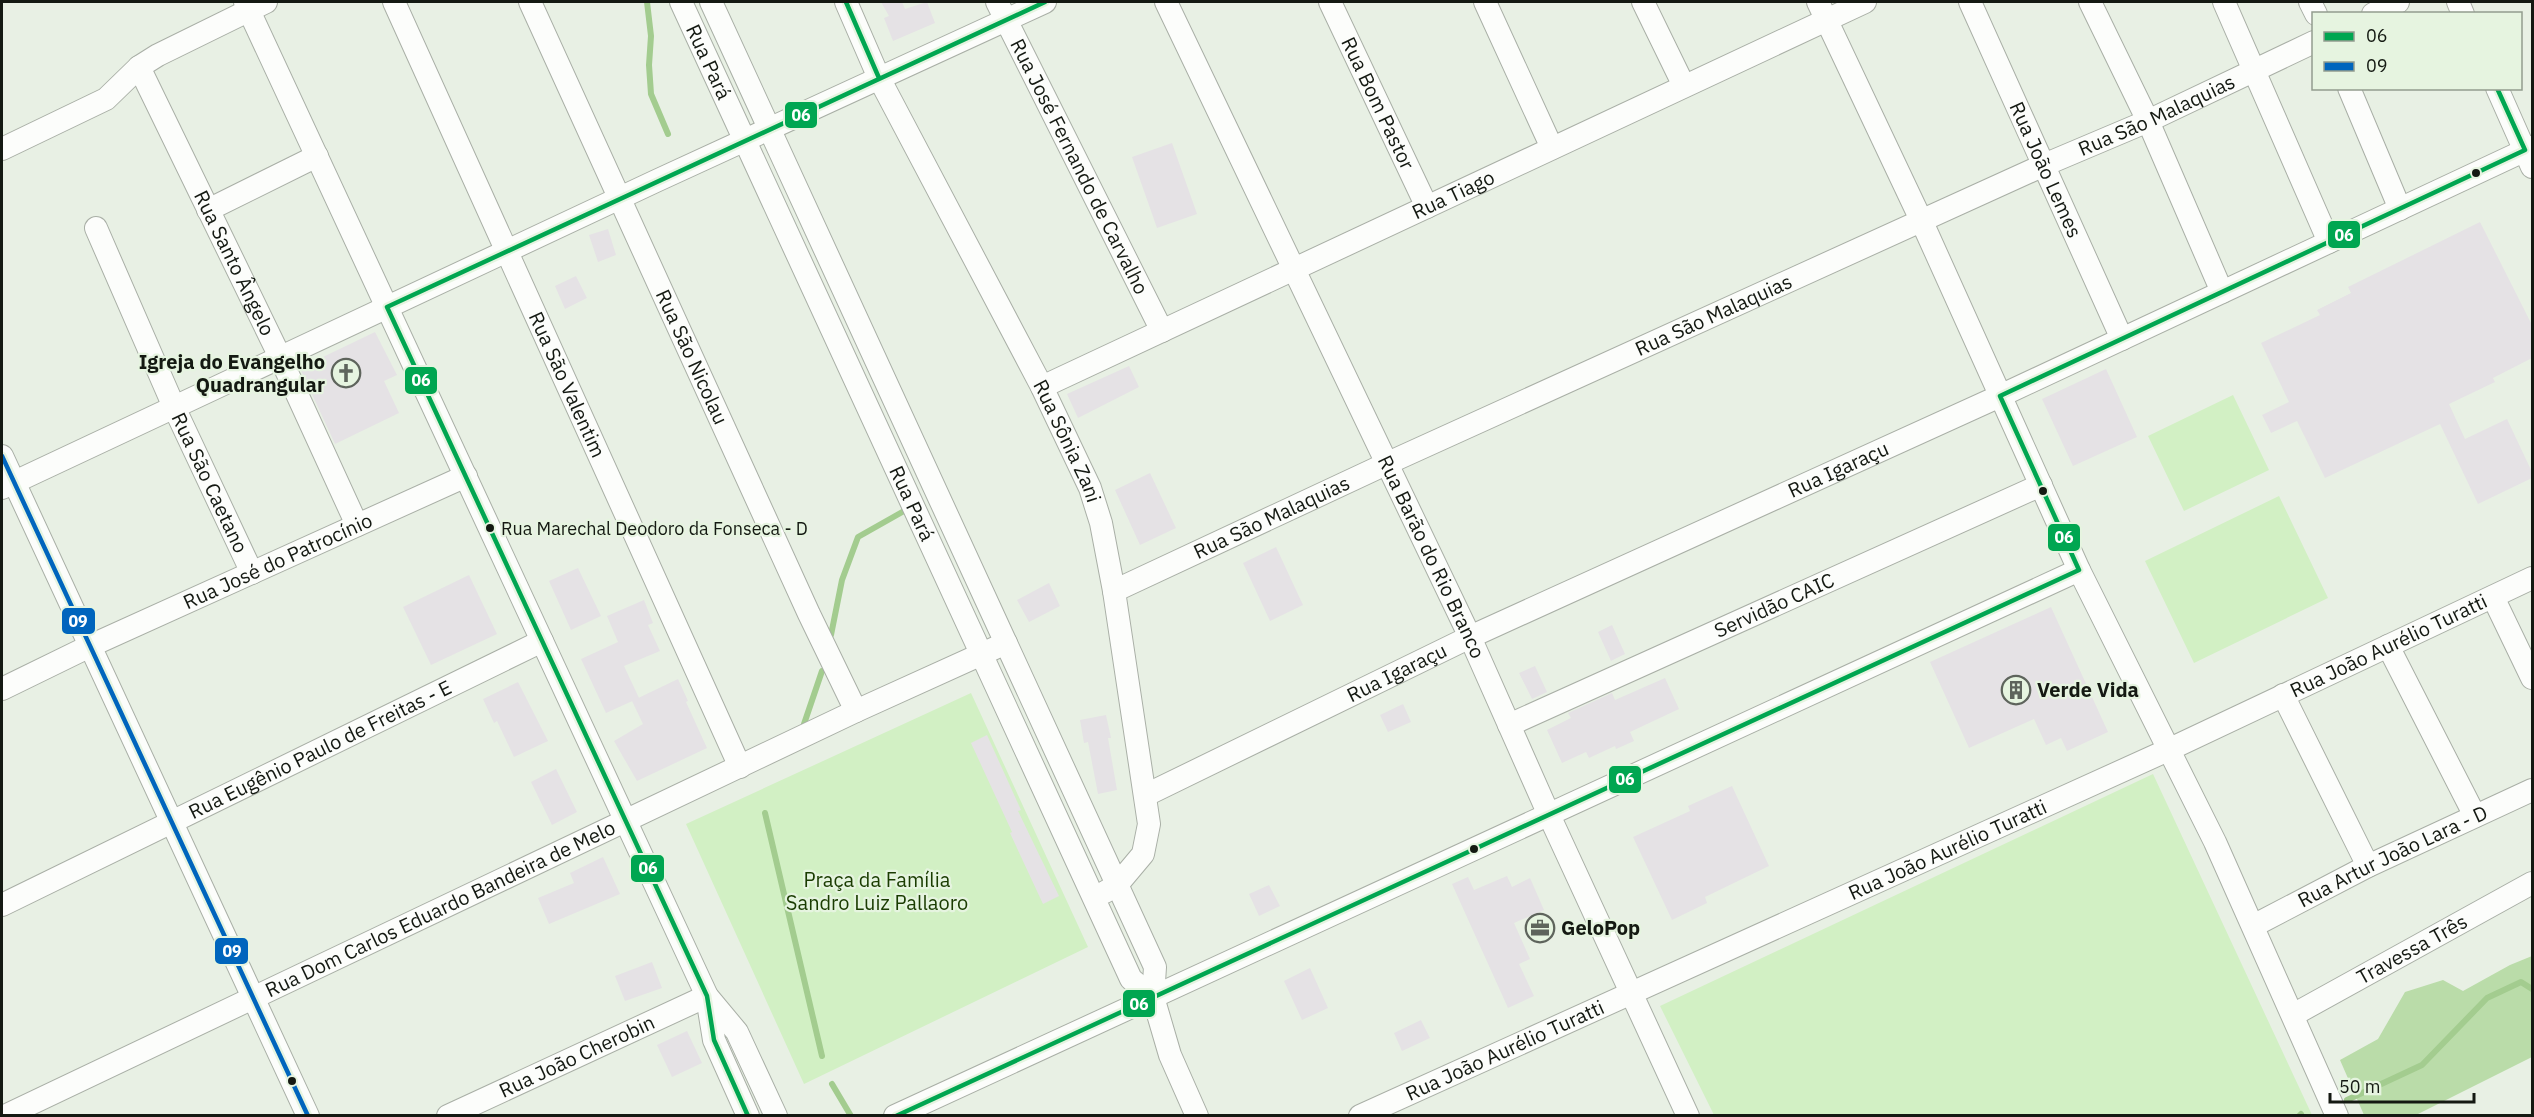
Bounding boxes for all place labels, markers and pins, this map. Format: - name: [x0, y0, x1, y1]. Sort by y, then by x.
- unlabelled marker: [2470, 167, 2482, 179]
- place label: Igreja do Evangelho Quadrangular: [139, 348, 325, 398]
- church icon: Igreja do Evangelho Quadrangular: [330, 357, 362, 389]
- unlabelled marker: [2037, 485, 2049, 497]
- place label: Rua Marechal Deodoro da Fonseca - D: [501, 517, 808, 540]
- marker: Rua Marechal Deodoro da Fonseca - D: [484, 522, 496, 534]
- building icon: Verde Vida: [2000, 674, 2032, 706]
- place label: Verde Vida: [2037, 676, 2139, 703]
- unlabelled marker: [1468, 843, 1480, 855]
- office icon: GeloPop: [1524, 912, 1556, 944]
- place label: GeloPop: [1561, 914, 1640, 941]
- unlabelled marker: [286, 1075, 298, 1087]

